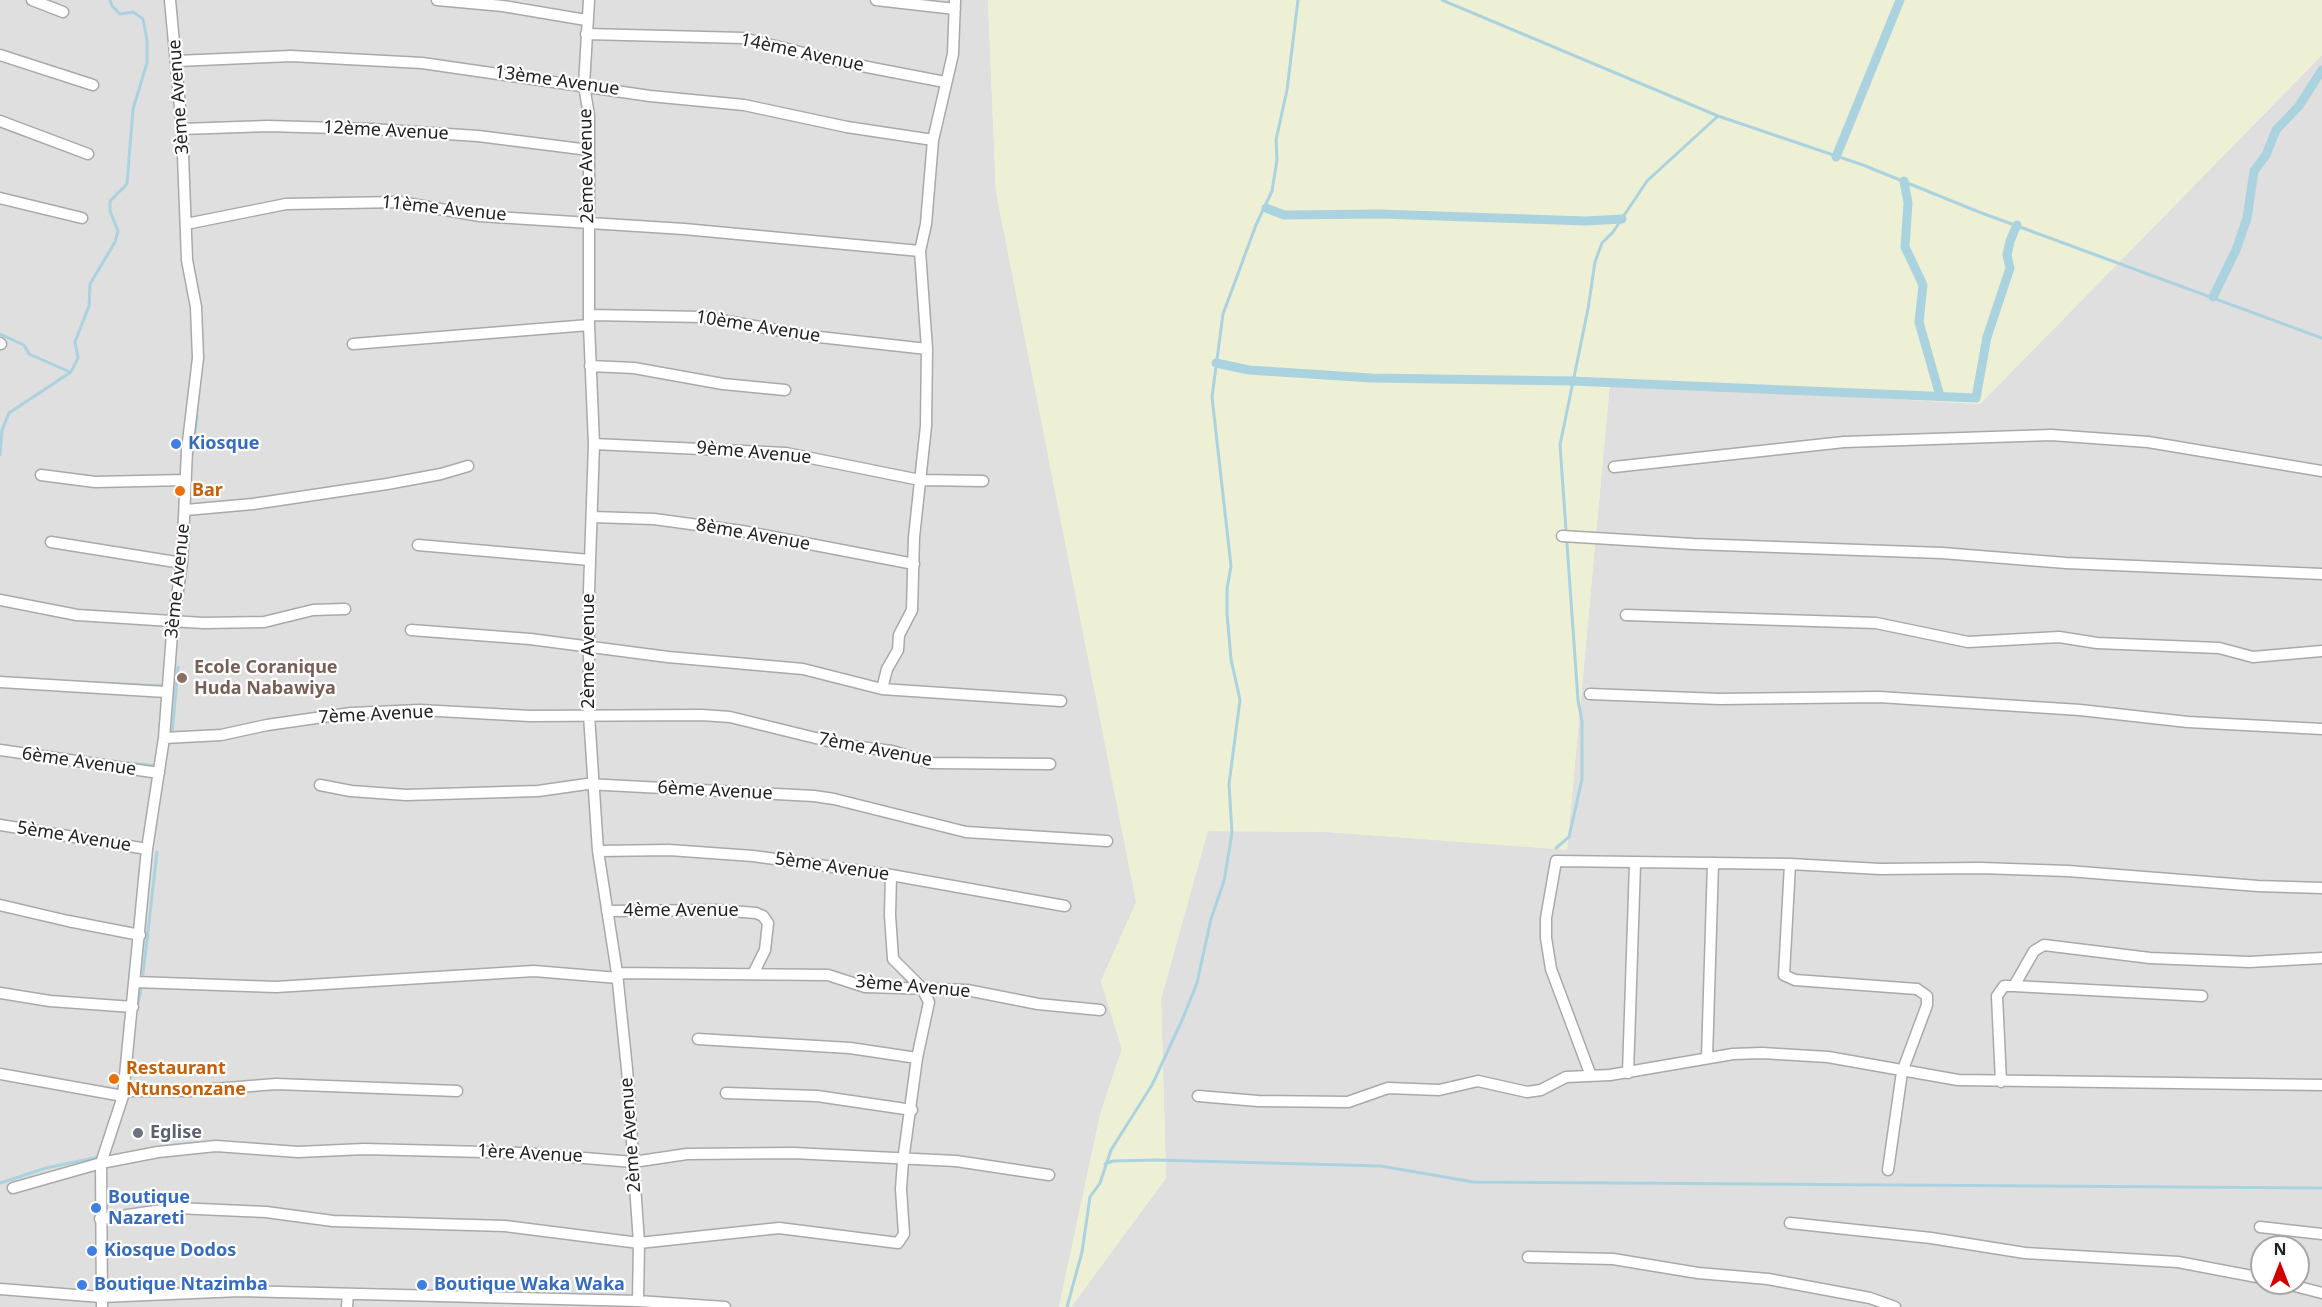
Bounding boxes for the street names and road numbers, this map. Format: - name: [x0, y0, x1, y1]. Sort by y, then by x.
- street label: 14ème Avenue: [738, 29, 866, 77]
- street label: 3ème Avenue: [164, 39, 194, 155]
- street label: 13ème Avenue: [493, 62, 621, 100]
- street label: 2ème Avenue: [575, 108, 599, 224]
- street label: 12ème Avenue: [323, 117, 449, 145]
- street label: 11ème Avenue: [380, 192, 508, 226]
- street label: 10ème Avenue: [694, 307, 822, 347]
- street label: 9ème Avenue: [696, 437, 812, 469]
- street label: 8ème Avenue: [694, 514, 812, 556]
- street label: 3ème Avenue: [161, 523, 195, 639]
- street label: 2ème Avenue: [578, 593, 600, 709]
- street label: 7ème Avenue: [318, 701, 434, 729]
- street label: 7ème Avenue: [816, 728, 934, 772]
- street label: 6ème Avenue: [20, 743, 138, 781]
- street label: 6ème Avenue: [657, 777, 773, 805]
- street label: 5ème Avenue: [15, 817, 133, 857]
- street label: 5ème Avenue: [773, 848, 891, 886]
- street label: 4ème Avenue: [623, 900, 739, 922]
- street label: 3ème Avenue: [855, 971, 971, 1003]
- street label: 2ème Avenue: [616, 1077, 646, 1193]
- street label: 1ère Avenue: [477, 1140, 583, 1168]

